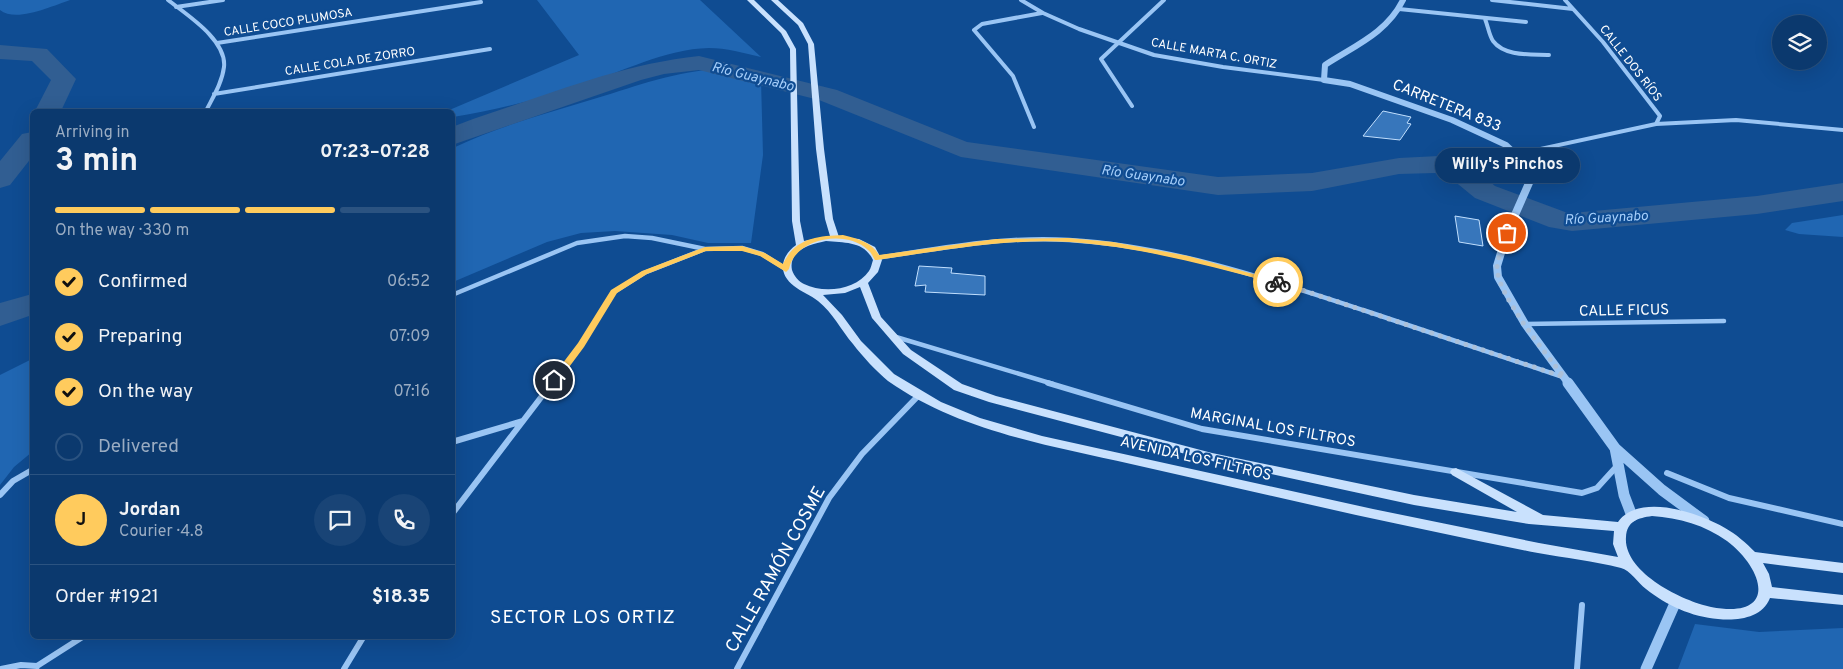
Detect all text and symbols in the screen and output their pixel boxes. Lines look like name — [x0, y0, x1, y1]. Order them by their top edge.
street label: CALLE COCO PLUMOSA — [223, 5, 354, 41]
map controls — [1772, 15, 1827, 70]
button: layers — [1772, 15, 1827, 70]
street label: CALLE DOS RÍOS — [1595, 22, 1665, 105]
street label: CALLE MARTA C. ORTIZ — [1150, 35, 1278, 73]
street label: CALLE COLA DE ZORRO — [284, 44, 417, 80]
water label: Río Guaynabo — [710, 59, 796, 96]
street label: CARRETERA 833 — [1389, 76, 1504, 137]
text: Arriving in — [55, 123, 130, 143]
text: 07:23–07:28 — [320, 140, 430, 164]
text: 3 min — [55, 142, 138, 182]
callout: Willy's Pinchos — [1434, 148, 1580, 183]
text: Willy's Pinchos — [1452, 155, 1563, 175]
water label: Río Guaynabo — [1100, 162, 1186, 191]
water label: Río Guaynabo — [1564, 208, 1649, 229]
pin — [1486, 212, 1528, 254]
icon: bag — [1493, 219, 1521, 247]
text: On the way · 330 m — [55, 221, 189, 241]
courier — [1253, 257, 1303, 307]
icon: check — [55, 268, 83, 296]
icon: bike — [1264, 268, 1292, 296]
text: Confirmed — [98, 270, 188, 294]
text: 06:52 — [387, 272, 430, 292]
street label: CALLE FICUS — [1579, 301, 1669, 322]
icon: check — [55, 323, 83, 351]
text: Preparing — [98, 325, 182, 349]
text: 07:09 — [389, 327, 430, 347]
pin — [533, 359, 575, 401]
icon: home — [540, 366, 568, 394]
icon: check — [55, 378, 83, 406]
text: On the way — [98, 380, 193, 404]
text: 07:16 — [393, 382, 430, 402]
street label: MARGINAL LOS FILTROS — [1188, 405, 1357, 452]
street label: AVENIDA LOS FILTROS — [1118, 433, 1273, 486]
text: Delivered — [98, 435, 179, 459]
street label: CALLE RAMÓN COSME — [719, 482, 832, 657]
button: chat — [314, 494, 366, 546]
button: phone — [378, 494, 430, 546]
text: Jordan — [119, 498, 181, 522]
text: J — [76, 508, 86, 532]
text: Courier · 4.8 — [119, 522, 203, 542]
text: Order #1921 — [55, 585, 159, 609]
text: $18.35 — [372, 585, 430, 609]
district label: SECTOR LOS ORTIZ — [490, 606, 676, 630]

